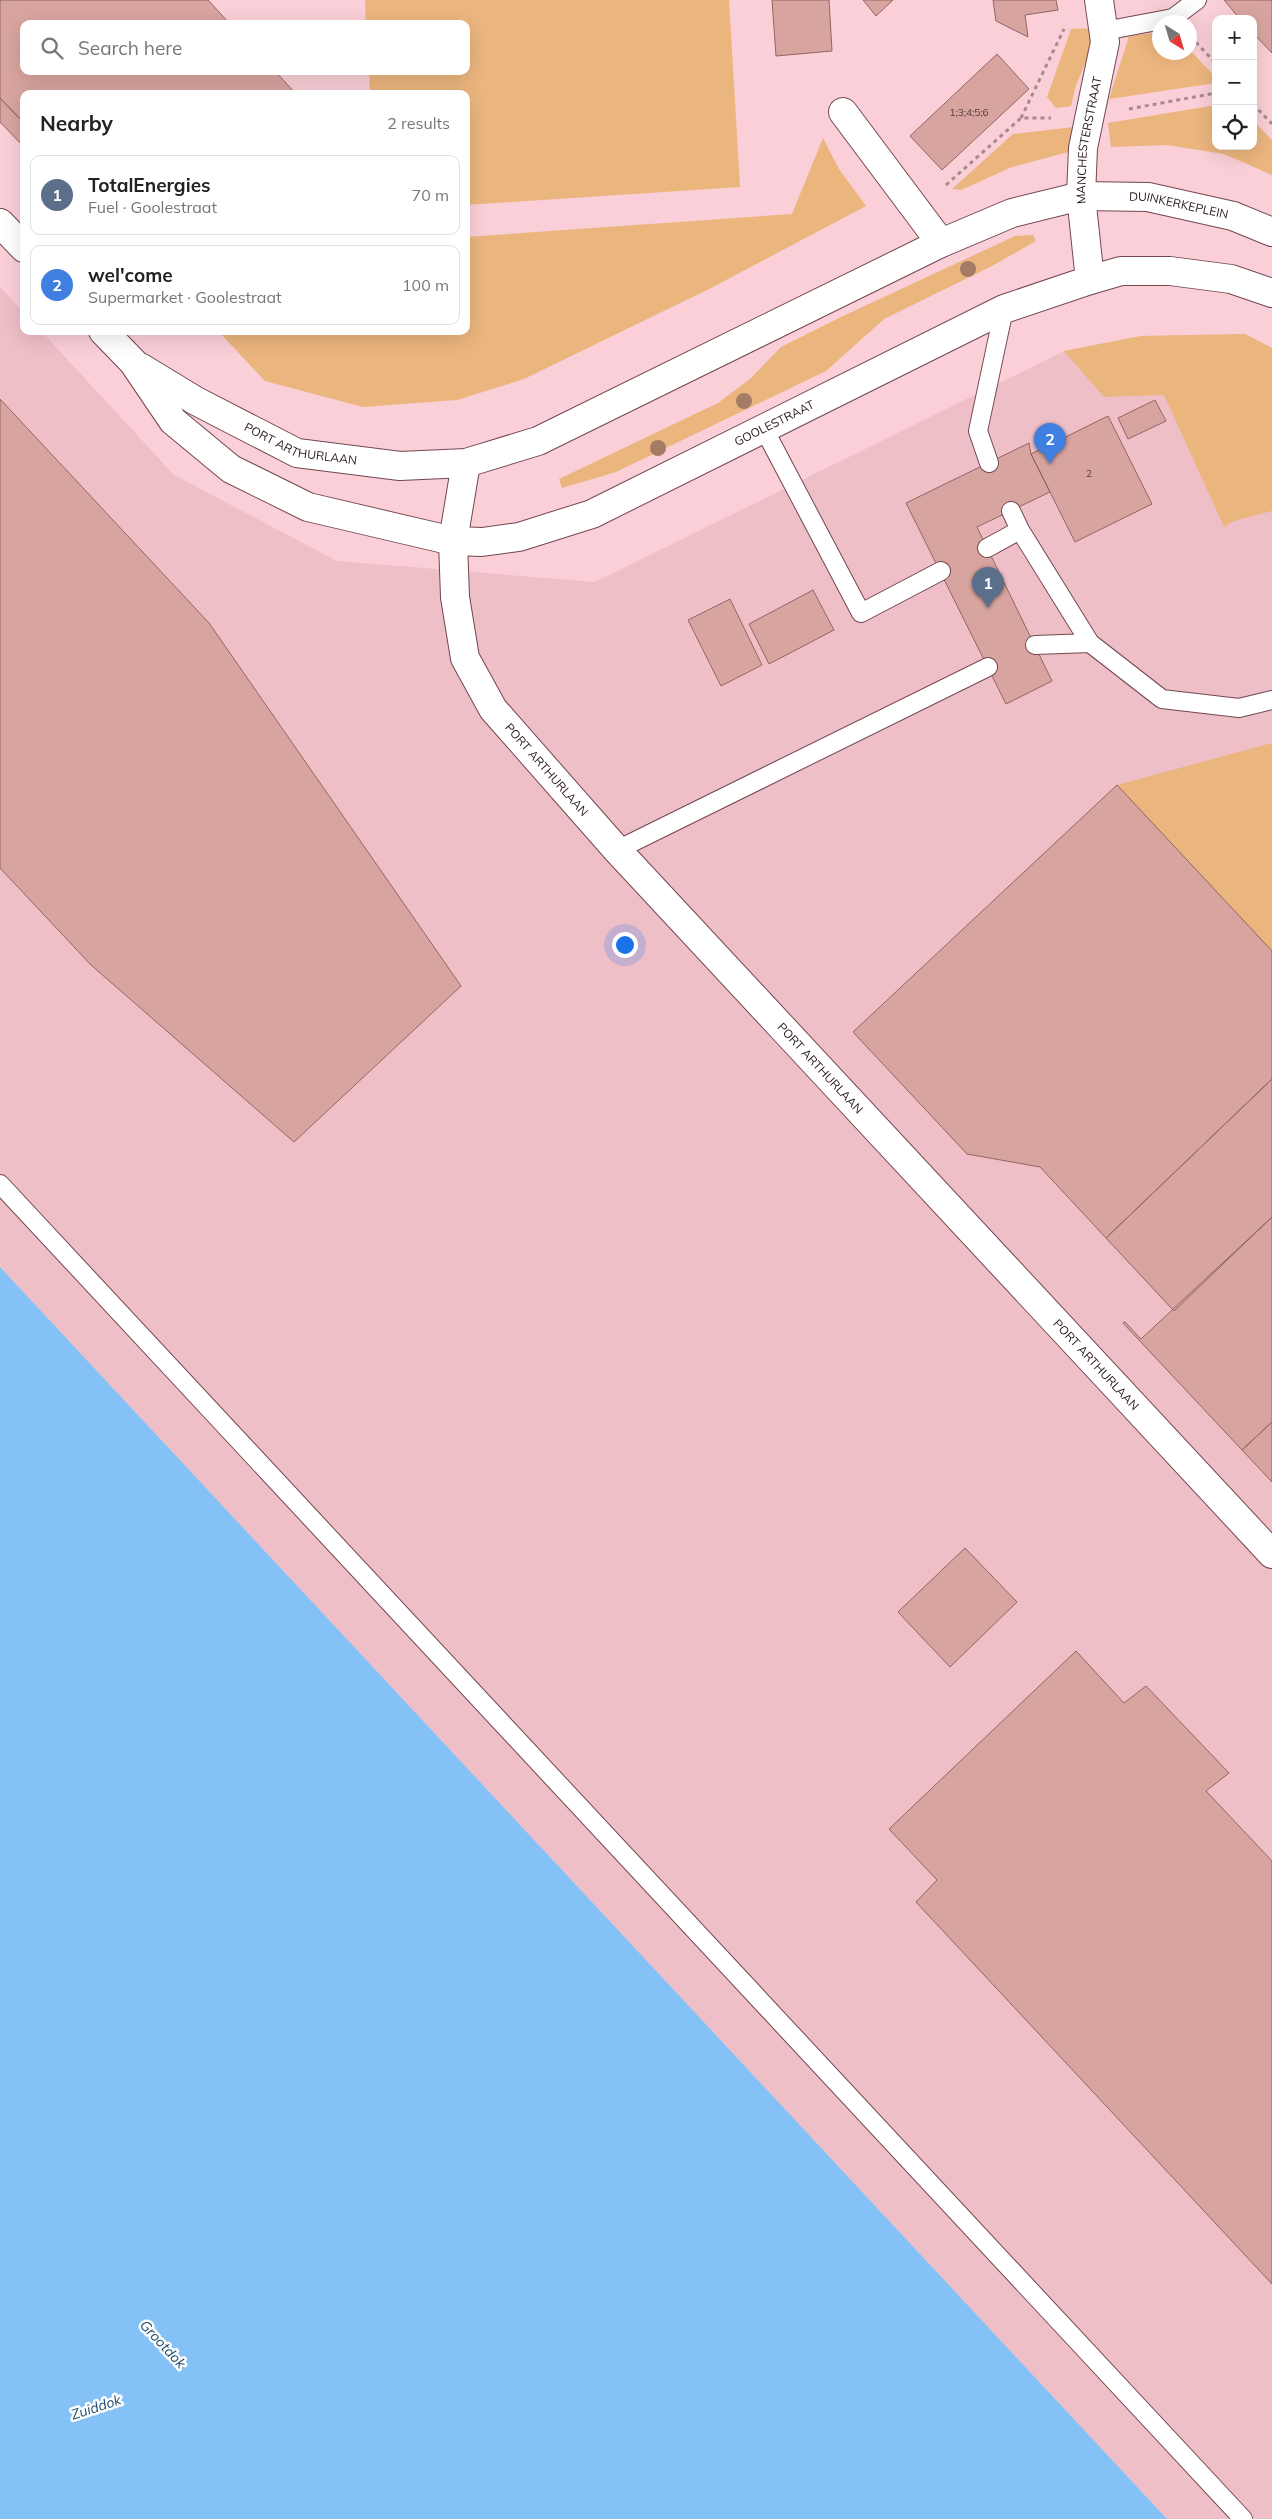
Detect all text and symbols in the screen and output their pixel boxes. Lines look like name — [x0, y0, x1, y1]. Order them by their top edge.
north arrow — [1152, 15, 1197, 60]
map controls — [1212, 15, 1257, 150]
button: + — [1212, 15, 1257, 60]
search box — [20, 20, 470, 75]
icon: search — [38, 34, 66, 62]
text: Search here — [78, 36, 182, 60]
button: − — [1212, 60, 1257, 105]
street label: MANCHESTERSTRAAT — [1073, 74, 1105, 205]
button: locate — [1212, 105, 1257, 150]
house number: 1;3;4;5;6 — [949, 106, 989, 119]
text: Nearby — [40, 110, 113, 136]
text: 2 results — [387, 113, 450, 133]
text: TotalEnergies — [88, 173, 211, 197]
text: 1 — [52, 185, 62, 205]
text: 70 m — [412, 185, 449, 205]
street label: DUINKERKEPLEIN — [1129, 189, 1230, 222]
text: Fuel · Goolestraat — [88, 197, 217, 217]
text: wel'come — [88, 263, 173, 287]
text: 2 — [52, 275, 62, 295]
text: 100 m — [402, 275, 449, 295]
text: Supermarket · Goolestraat — [88, 287, 282, 307]
street label: GOOLESTRAAT — [732, 396, 817, 449]
street label: PORT ARTHURLAAN — [242, 419, 358, 467]
pin: 2 — [1034, 423, 1066, 464]
house number: 2 — [1086, 467, 1092, 480]
pin: 1 — [972, 567, 1004, 608]
street label: PORT ARTHURLAAN — [502, 720, 592, 819]
your location — [612, 932, 638, 958]
street label: PORT ARTHURLAAN — [774, 1019, 866, 1117]
street label: PORT ARTHURLAAN — [1050, 1316, 1142, 1413]
water label: Grootdok — [136, 2316, 190, 2373]
water label: Zuiddok — [69, 2390, 124, 2424]

